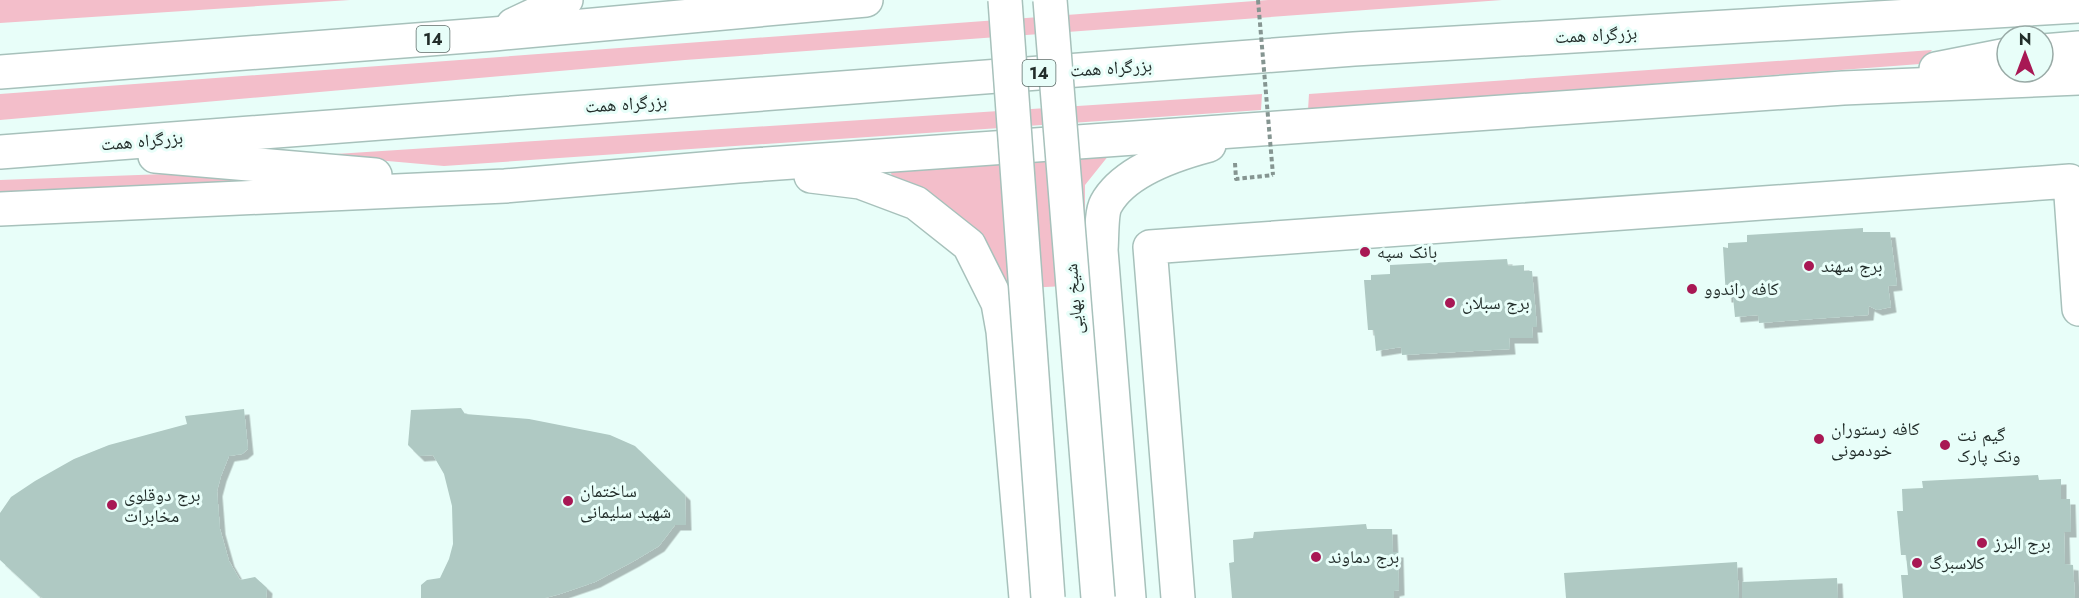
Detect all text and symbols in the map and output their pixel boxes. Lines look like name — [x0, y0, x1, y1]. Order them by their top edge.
street label: بزرگراه همت — [1554, 20, 1638, 50]
north arrow — [1995, 24, 2055, 84]
road number: 14 — [416, 26, 450, 52]
text: N — [2019, 28, 2031, 51]
street label: بزرگراه همت — [1069, 52, 1153, 84]
road number: 14 — [1022, 60, 1056, 86]
street label: بزرگراه همت — [584, 88, 668, 120]
street label: بزرگراه همت — [100, 124, 184, 158]
place label: بانک سپه — [1377, 239, 1437, 265]
marker: بانک سپه — [1358, 245, 1372, 259]
place label: برج سهند — [1821, 253, 1883, 279]
marker: برج سهند — [1802, 259, 1816, 273]
street label: شیخ بهایی — [1058, 263, 1090, 335]
place label: کافه راندوو — [1704, 276, 1779, 302]
marker: کافه راندوو — [1685, 282, 1699, 296]
place label: برج سبلان — [1462, 290, 1530, 316]
marker: برج سبلان — [1443, 296, 1457, 310]
place label: کافه رستوران خودمونی — [1831, 416, 1920, 463]
place label: گیم نت ونک پارک — [1957, 422, 2020, 469]
marker: کافه رستوران خودمونی — [1812, 432, 1826, 446]
marker: گیم نت ونک پارک — [1938, 438, 1952, 452]
place label: ساختمان شهید سلیمانی — [580, 478, 671, 525]
place label: برج دوقلوی مخابرات — [124, 482, 201, 529]
marker: ساختمان شهید سلیمانی — [561, 494, 575, 508]
marker: برج دوقلوی مخابرات — [105, 498, 119, 512]
place label: برج البرز — [1993, 530, 2051, 556]
marker: برج البرز — [1975, 536, 1989, 550]
place label: برج دماوند — [1328, 544, 1399, 570]
marker: برج دماوند — [1309, 550, 1323, 564]
place label: کلاسبرگ — [1929, 550, 1985, 576]
marker: کلاسبرگ — [1910, 556, 1924, 570]

